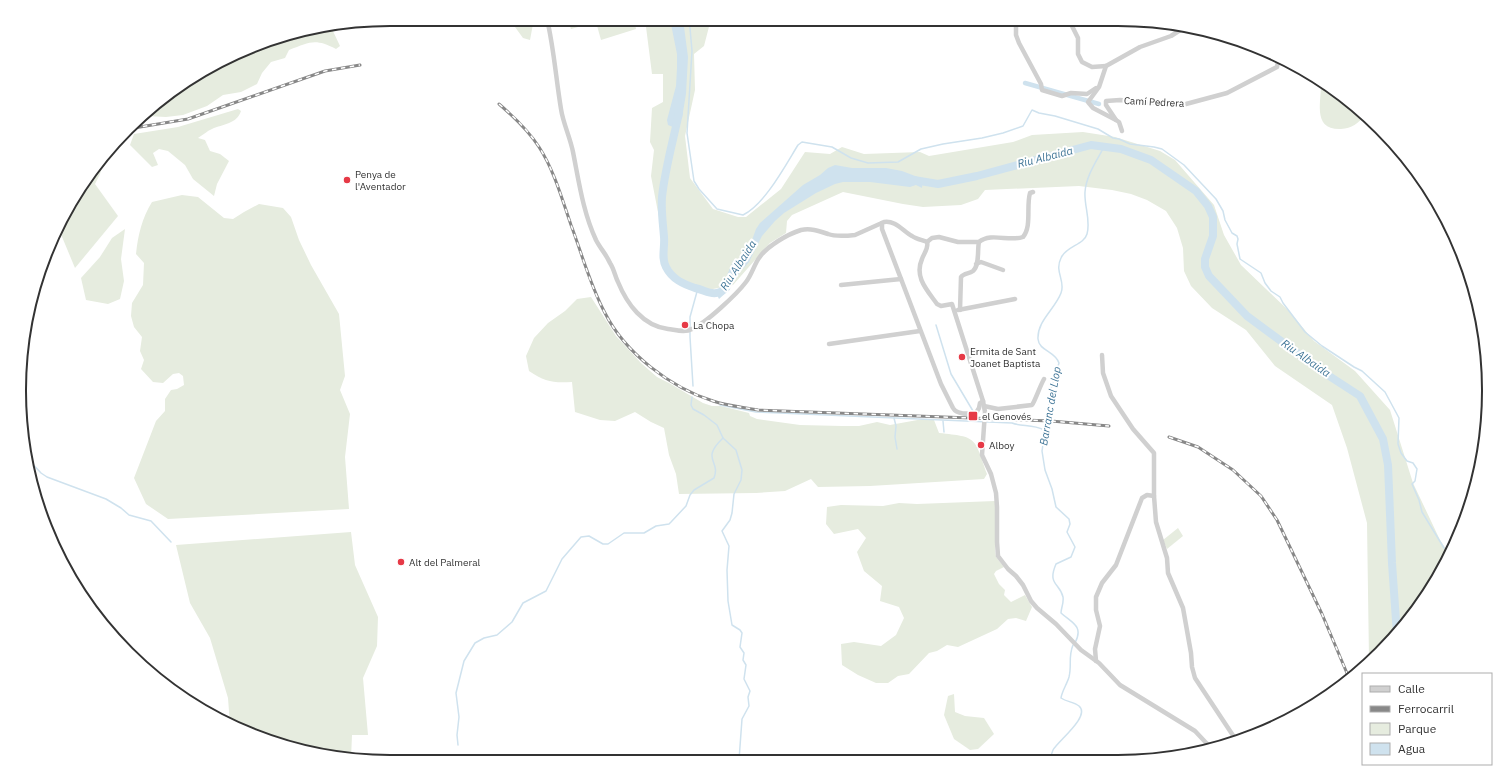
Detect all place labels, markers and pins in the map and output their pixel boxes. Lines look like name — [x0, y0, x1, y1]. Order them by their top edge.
place label: Penya de l'Aventador — [355, 168, 406, 193]
marker: Penya de l'Aventador — [342, 175, 352, 185]
place label: La Chopa — [693, 319, 735, 332]
marker: La Chopa — [680, 320, 690, 330]
place label: Ermita de Sant Joanet Baptista — [970, 345, 1041, 370]
marker: Ermita de Sant Joanet Baptista — [957, 352, 967, 362]
marker: el Genovés — [967, 410, 979, 422]
place label: el Genovés — [982, 410, 1032, 423]
place label: Alboy — [989, 439, 1014, 452]
marker: Alboy — [976, 440, 986, 450]
place label: Alt del Palmeral — [409, 556, 481, 569]
marker: Alt del Palmeral — [396, 557, 406, 567]

